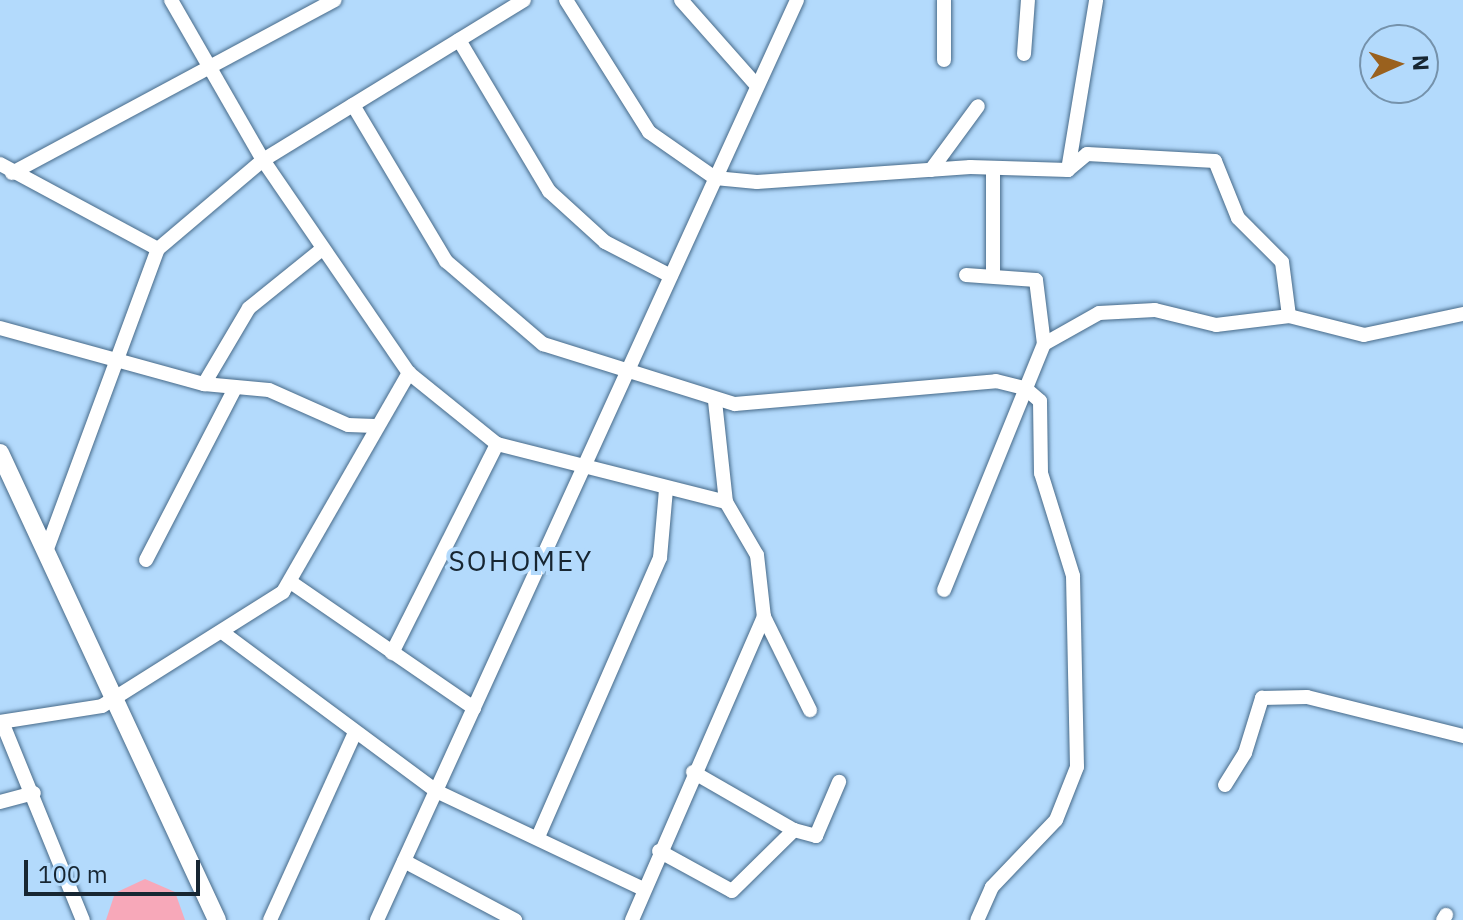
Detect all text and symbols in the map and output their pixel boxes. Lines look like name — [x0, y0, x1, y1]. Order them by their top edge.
north arrow — [1359, 24, 1439, 104]
text: N — [1407, 54, 1436, 72]
district label: SOHOMEY — [449, 544, 593, 578]
scale bar — [28, 844, 204, 894]
text: 100 m — [38, 858, 108, 890]

